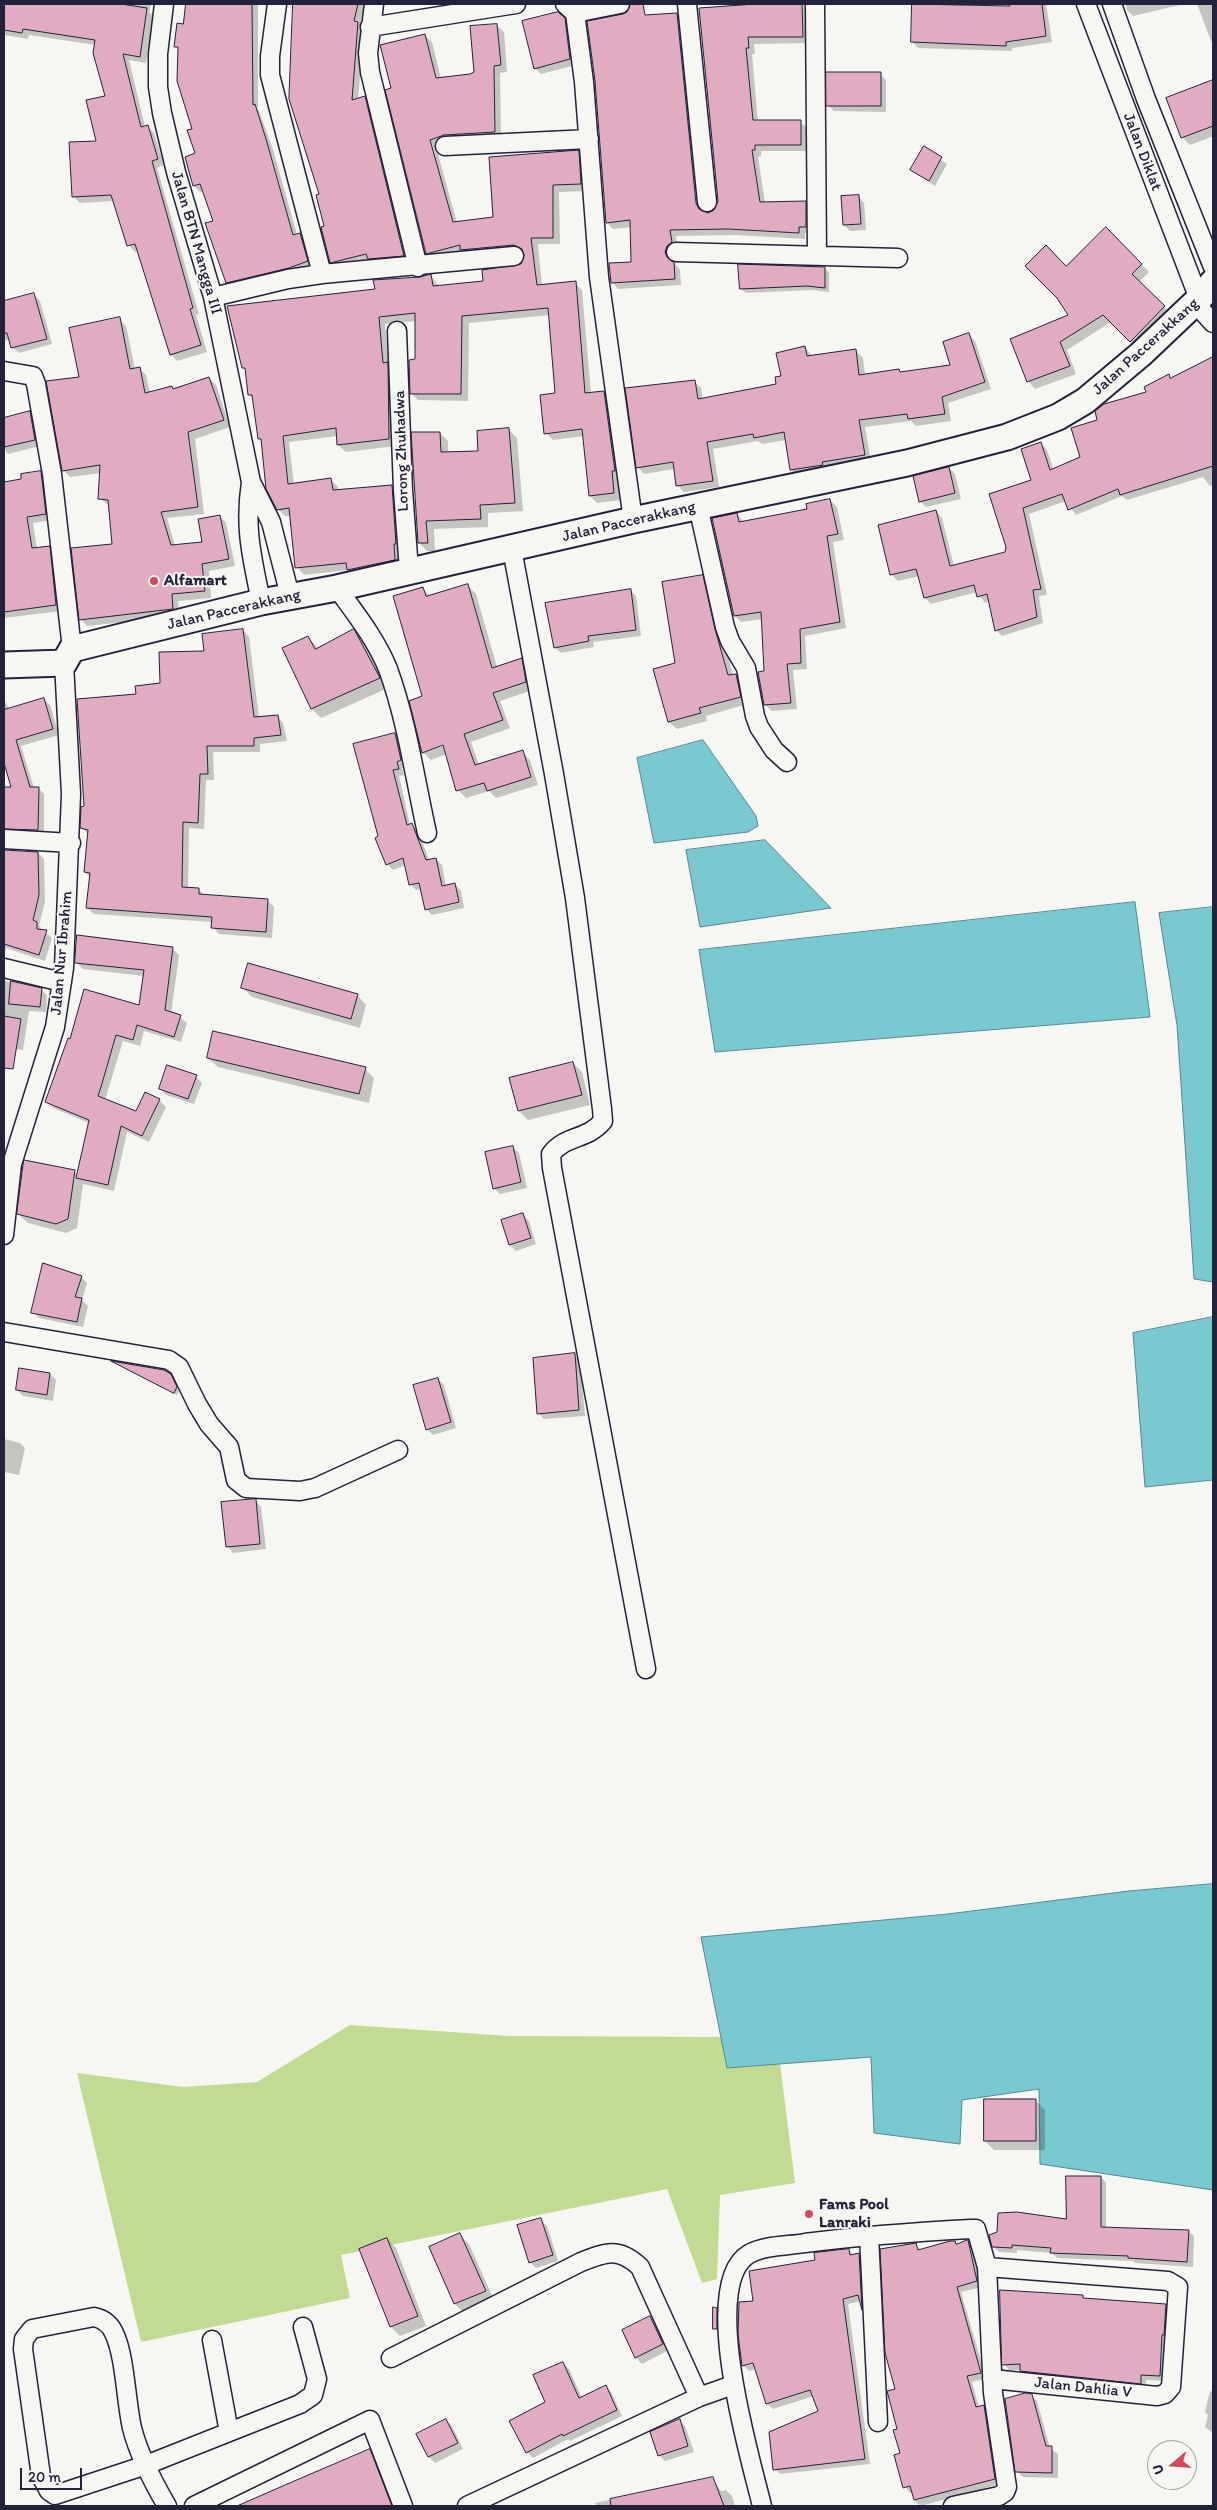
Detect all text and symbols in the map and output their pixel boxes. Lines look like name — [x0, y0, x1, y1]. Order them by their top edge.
street label: Jalan Diklat — [1118, 110, 1166, 194]
street label: Jalan BTN Mangga III — [166, 169, 226, 317]
street label: Jalan Paccerakkang — [1089, 294, 1203, 400]
street label: Lorong Zhuhadwa — [390, 390, 414, 512]
street label: Jalan Paccerakkang — [560, 497, 698, 547]
place label: Alfamart — [164, 571, 227, 591]
marker: Alfamart — [148, 575, 160, 587]
street label: Jalan Paccerakkang — [165, 585, 303, 635]
street label: Jalan Nur Ibrahim — [47, 890, 77, 1016]
place label: Fams Pool Lanraki — [819, 2195, 889, 2233]
marker: Fams Pool Lanraki — [803, 2208, 815, 2220]
street label: Jalan Dahlia V — [1033, 2373, 1133, 2403]
north arrow — [1147, 2440, 1197, 2490]
scale bar — [22, 2458, 85, 2490]
text: U — [1149, 2462, 1168, 2477]
text: 20 m — [28, 2468, 61, 2486]

